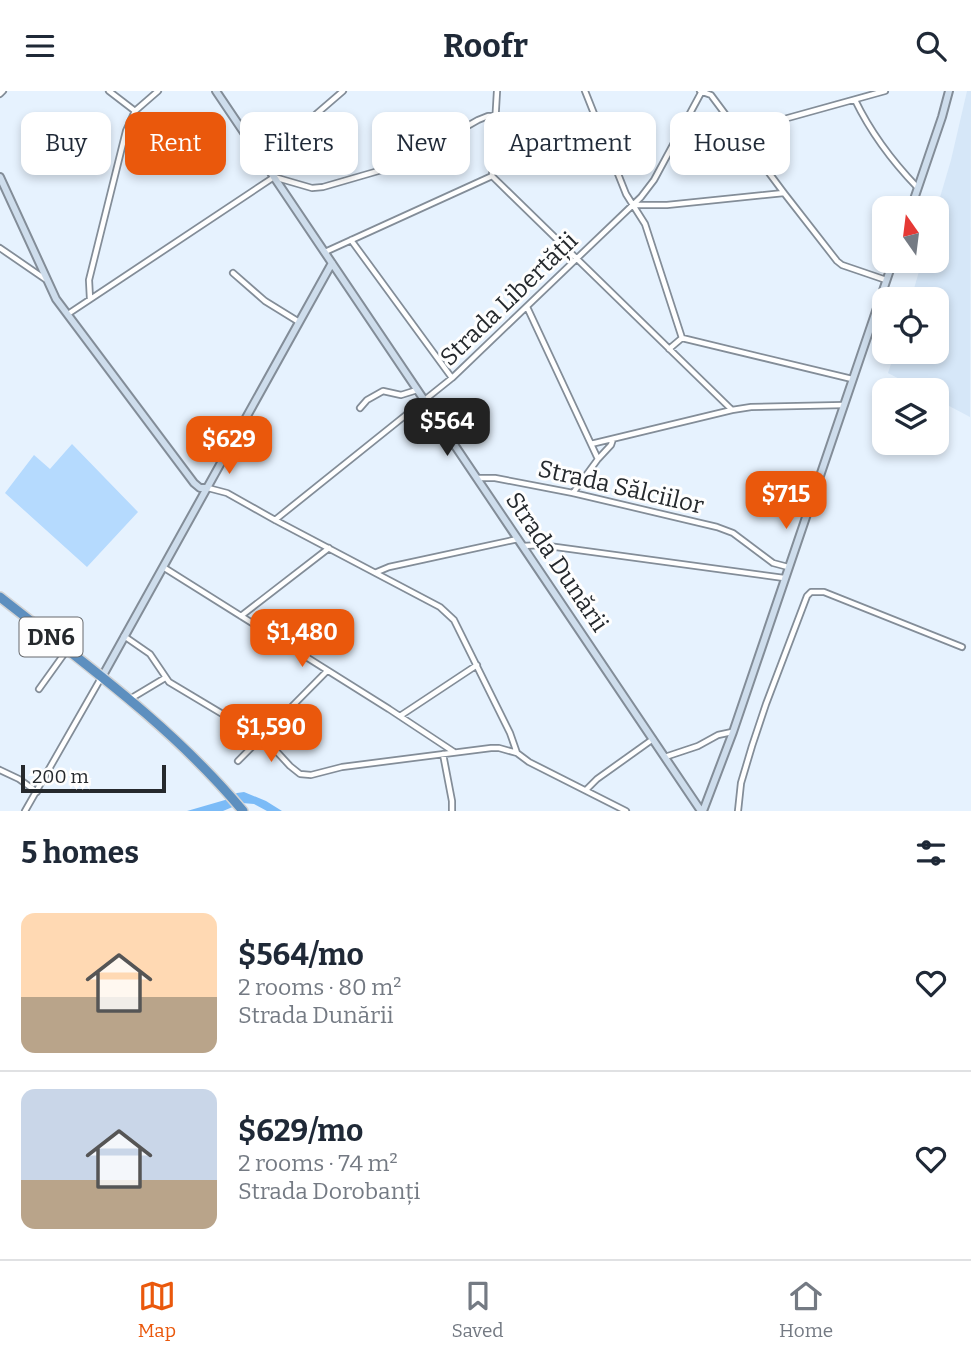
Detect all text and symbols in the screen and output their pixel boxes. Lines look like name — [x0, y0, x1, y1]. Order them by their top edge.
icon: menu — [21, 27, 59, 65]
text: Roofr — [443, 27, 528, 65]
icon: search — [912, 27, 950, 65]
chip: Buy — [21, 112, 111, 175]
chip: Rent — [125, 112, 226, 175]
chip: Filters — [240, 112, 358, 175]
chip: New — [372, 112, 470, 175]
chip: Apartment — [484, 112, 656, 175]
chip: House — [670, 112, 790, 175]
north arrow — [872, 196, 948, 273]
map controls — [872, 196, 949, 455]
street label: Strada Libertății — [435, 226, 584, 372]
button: locate — [872, 287, 949, 364]
button: layers — [872, 378, 949, 455]
pin: $564 — [406, 399, 488, 458]
text: $564 — [420, 407, 474, 435]
pin: $629 — [188, 417, 270, 476]
text: $629 — [202, 425, 256, 453]
street label: Strada Sălciilor — [535, 454, 707, 520]
pin: $715 — [745, 471, 827, 531]
text: $715 — [762, 480, 810, 508]
street label: Strada Dunării — [500, 487, 614, 637]
pin: $1,480 — [245, 609, 359, 669]
road number: DN6 — [20, 617, 82, 657]
text: $1,480 — [266, 618, 338, 646]
pin: $1,590 — [214, 705, 328, 764]
text: $1,590 — [236, 713, 306, 741]
scale bar — [21, 762, 166, 794]
text: 200 m — [32, 765, 89, 788]
icon: filters — [912, 834, 950, 872]
text: 5 homes — [21, 835, 139, 871]
text: $564/mo — [238, 937, 364, 973]
icon: home — [77, 941, 161, 1025]
icon: heart — [912, 964, 950, 1002]
text: 2 rooms · 80 m² — [238, 973, 401, 1001]
text: Strada Dunării — [238, 1001, 394, 1029]
text: $629/mo — [238, 1113, 363, 1149]
icon: home — [77, 1117, 161, 1201]
icon: heart — [912, 1140, 950, 1178]
text: 2 rooms · 74 m² — [238, 1149, 398, 1177]
text: Strada Dorobanți — [238, 1177, 420, 1205]
tab: Map — [138, 1277, 176, 1342]
tab: Saved — [451, 1277, 504, 1342]
tab: Home — [779, 1277, 833, 1342]

